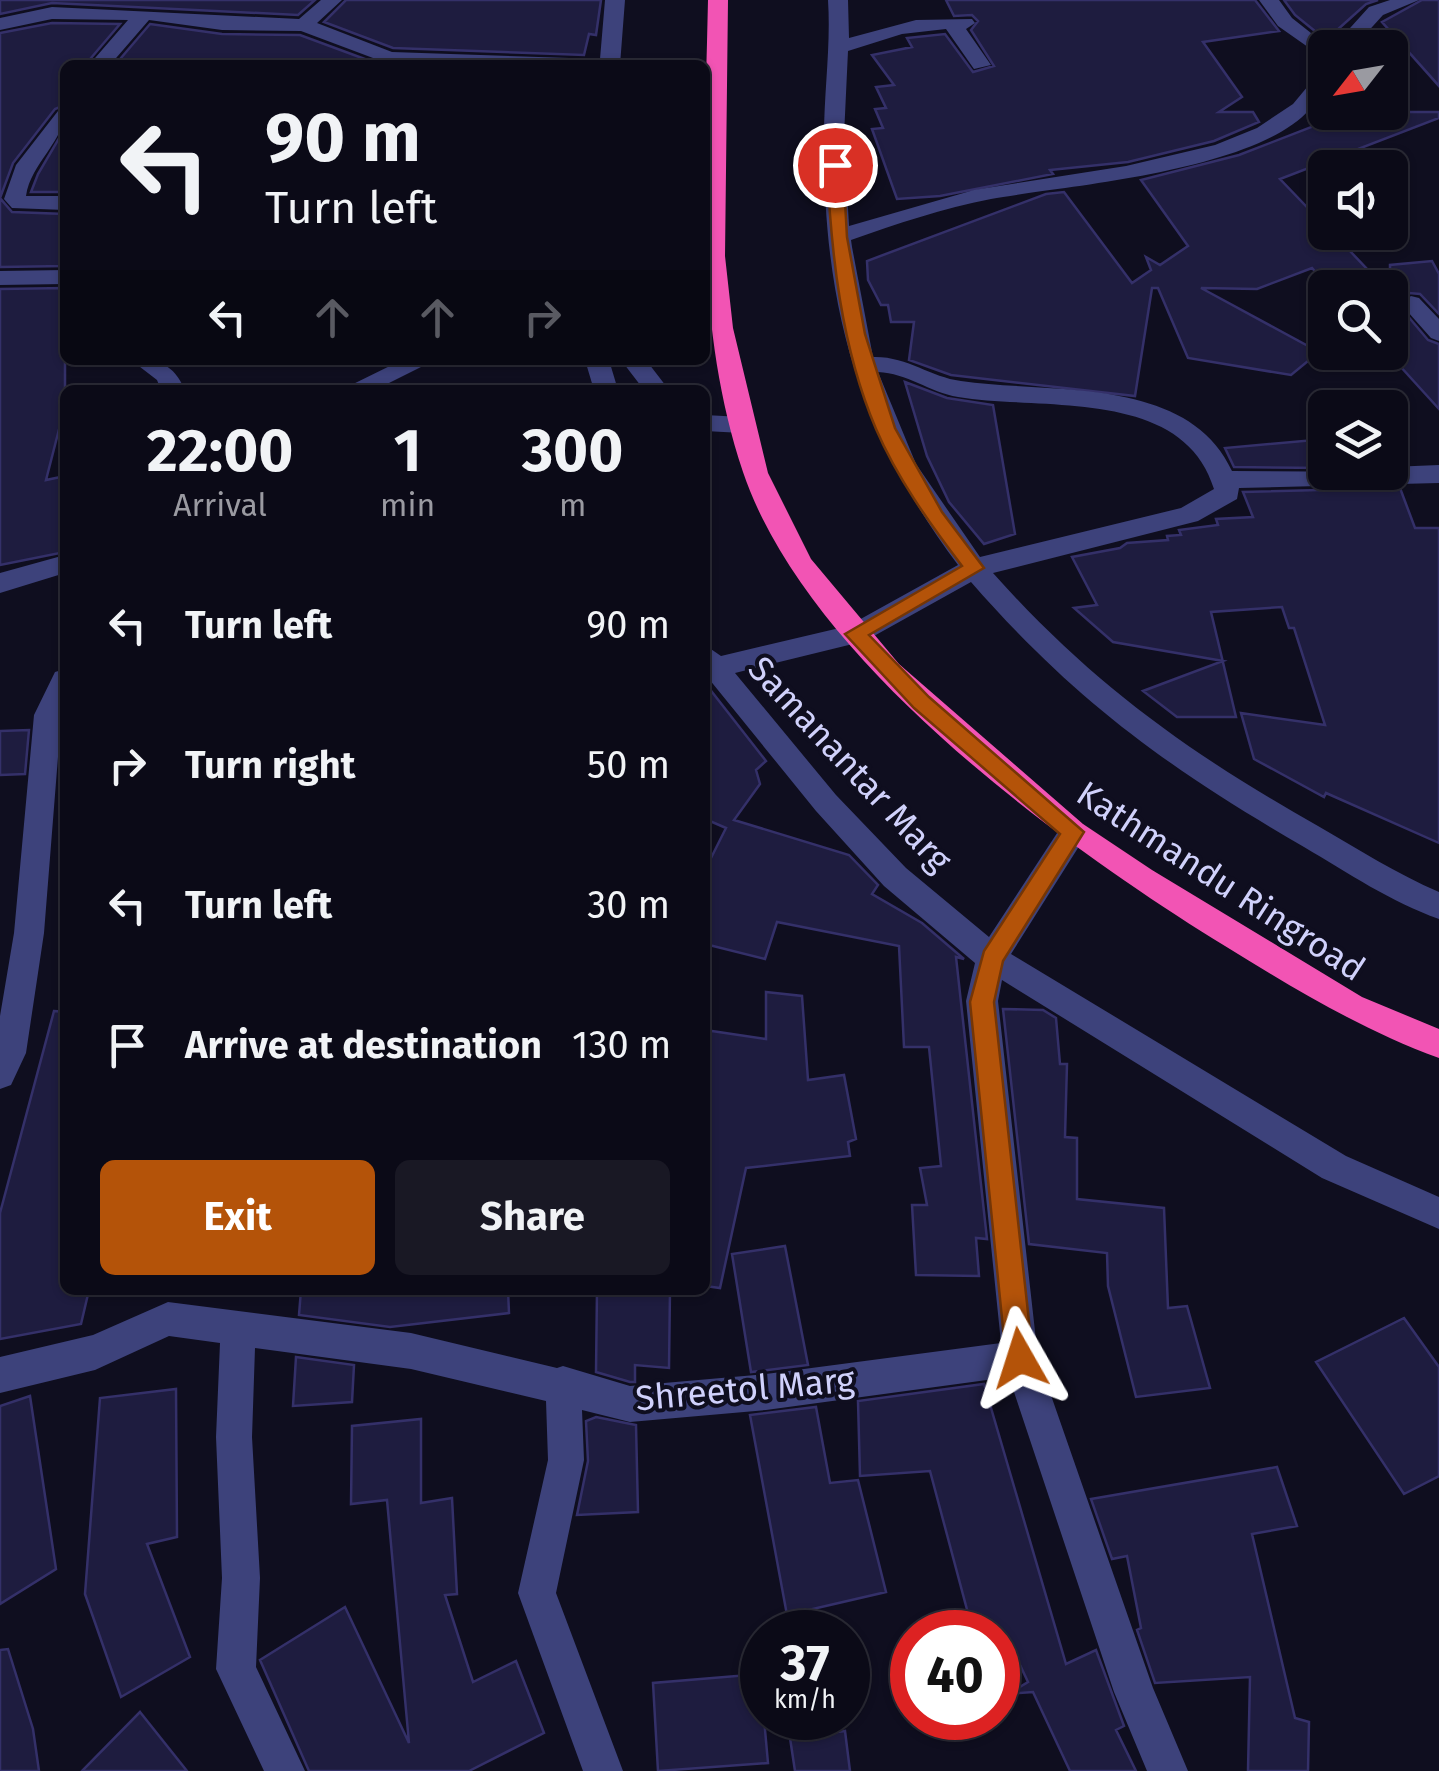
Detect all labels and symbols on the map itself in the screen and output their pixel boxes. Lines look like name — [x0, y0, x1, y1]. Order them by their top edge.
north arrow — [1308, 30, 1408, 130]
pin — [793, 123, 878, 208]
street label: Samanantar Marg — [740, 648, 961, 881]
street label: Kathmandu Ringroad — [1069, 772, 1373, 990]
position arrow — [968, 1306, 1072, 1410]
street label: Shreetol Marg — [634, 1358, 857, 1419]
speed limit sign: 40 — [890, 1610, 1020, 1740]

